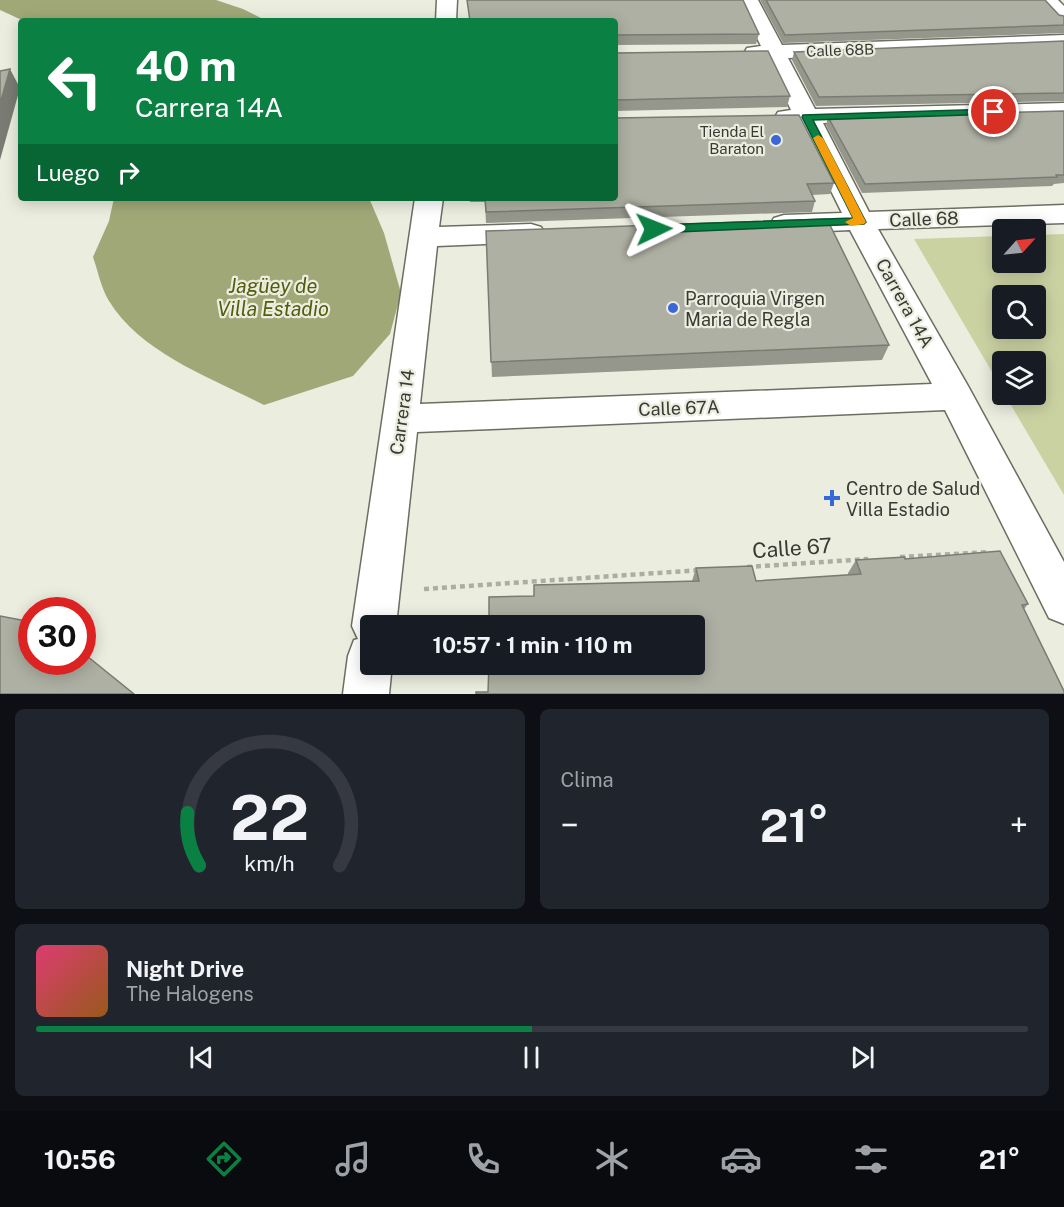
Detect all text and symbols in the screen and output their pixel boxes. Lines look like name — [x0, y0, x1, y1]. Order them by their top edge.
street label: Calle 68B — [806, 40, 874, 60]
text: 40 m — [135, 41, 237, 90]
icon: left — [36, 42, 114, 120]
pin — [968, 86, 1019, 137]
text: Carrera 14A — [135, 91, 283, 123]
icon: arrive — [977, 95, 1010, 128]
place label: Tienda El Baraton — [700, 123, 764, 157]
marker: Tienda El Baraton — [769, 133, 783, 147]
icon: right — [112, 156, 145, 189]
text: Luego — [36, 160, 100, 186]
position arrow — [622, 197, 686, 261]
street label: Calle 68 — [889, 207, 959, 231]
north arrow — [992, 219, 1046, 273]
map controls — [992, 219, 1046, 405]
street label: Carrera 14A — [872, 255, 938, 351]
water label: Jagüey de Villa Estadio — [217, 274, 329, 321]
button: search — [992, 285, 1046, 339]
place label: Parroquia Virgen Maria de Regla — [685, 288, 825, 330]
marker: Parroquia Virgen Maria de Regla — [666, 301, 680, 315]
button: layers — [992, 351, 1046, 405]
street label: Carrera 14 — [386, 368, 418, 456]
street label: Calle 67A — [638, 396, 720, 420]
place label: Centro de Salud Villa Estadio — [846, 478, 980, 520]
marker: Centro de Salud Villa Estadio — [823, 489, 841, 507]
street label: Calle 67 — [751, 533, 833, 563]
speed limit sign: 30 — [18, 597, 96, 675]
text: 10:57 · 1 min · 110 m — [433, 632, 633, 658]
text: Clima — [561, 768, 614, 792]
text: 22 — [230, 781, 309, 854]
text: 21° — [760, 799, 829, 852]
text: − — [561, 806, 579, 844]
text: + — [1010, 806, 1028, 844]
text: km/h — [245, 851, 295, 876]
text: Night Drive — [126, 956, 244, 982]
text: The Halogens — [126, 982, 254, 1006]
icon: previous — [185, 1041, 218, 1074]
icon: pause — [515, 1041, 548, 1074]
icon: next — [846, 1041, 879, 1074]
icon: directions — [203, 1138, 245, 1180]
icon: music — [332, 1138, 374, 1180]
icon: phone — [462, 1138, 504, 1180]
icon: climate — [591, 1138, 633, 1180]
icon: car — [720, 1138, 762, 1180]
icon: filters — [850, 1138, 892, 1180]
text: 10:56 — [44, 1143, 116, 1175]
text: 21° — [979, 1143, 1020, 1175]

